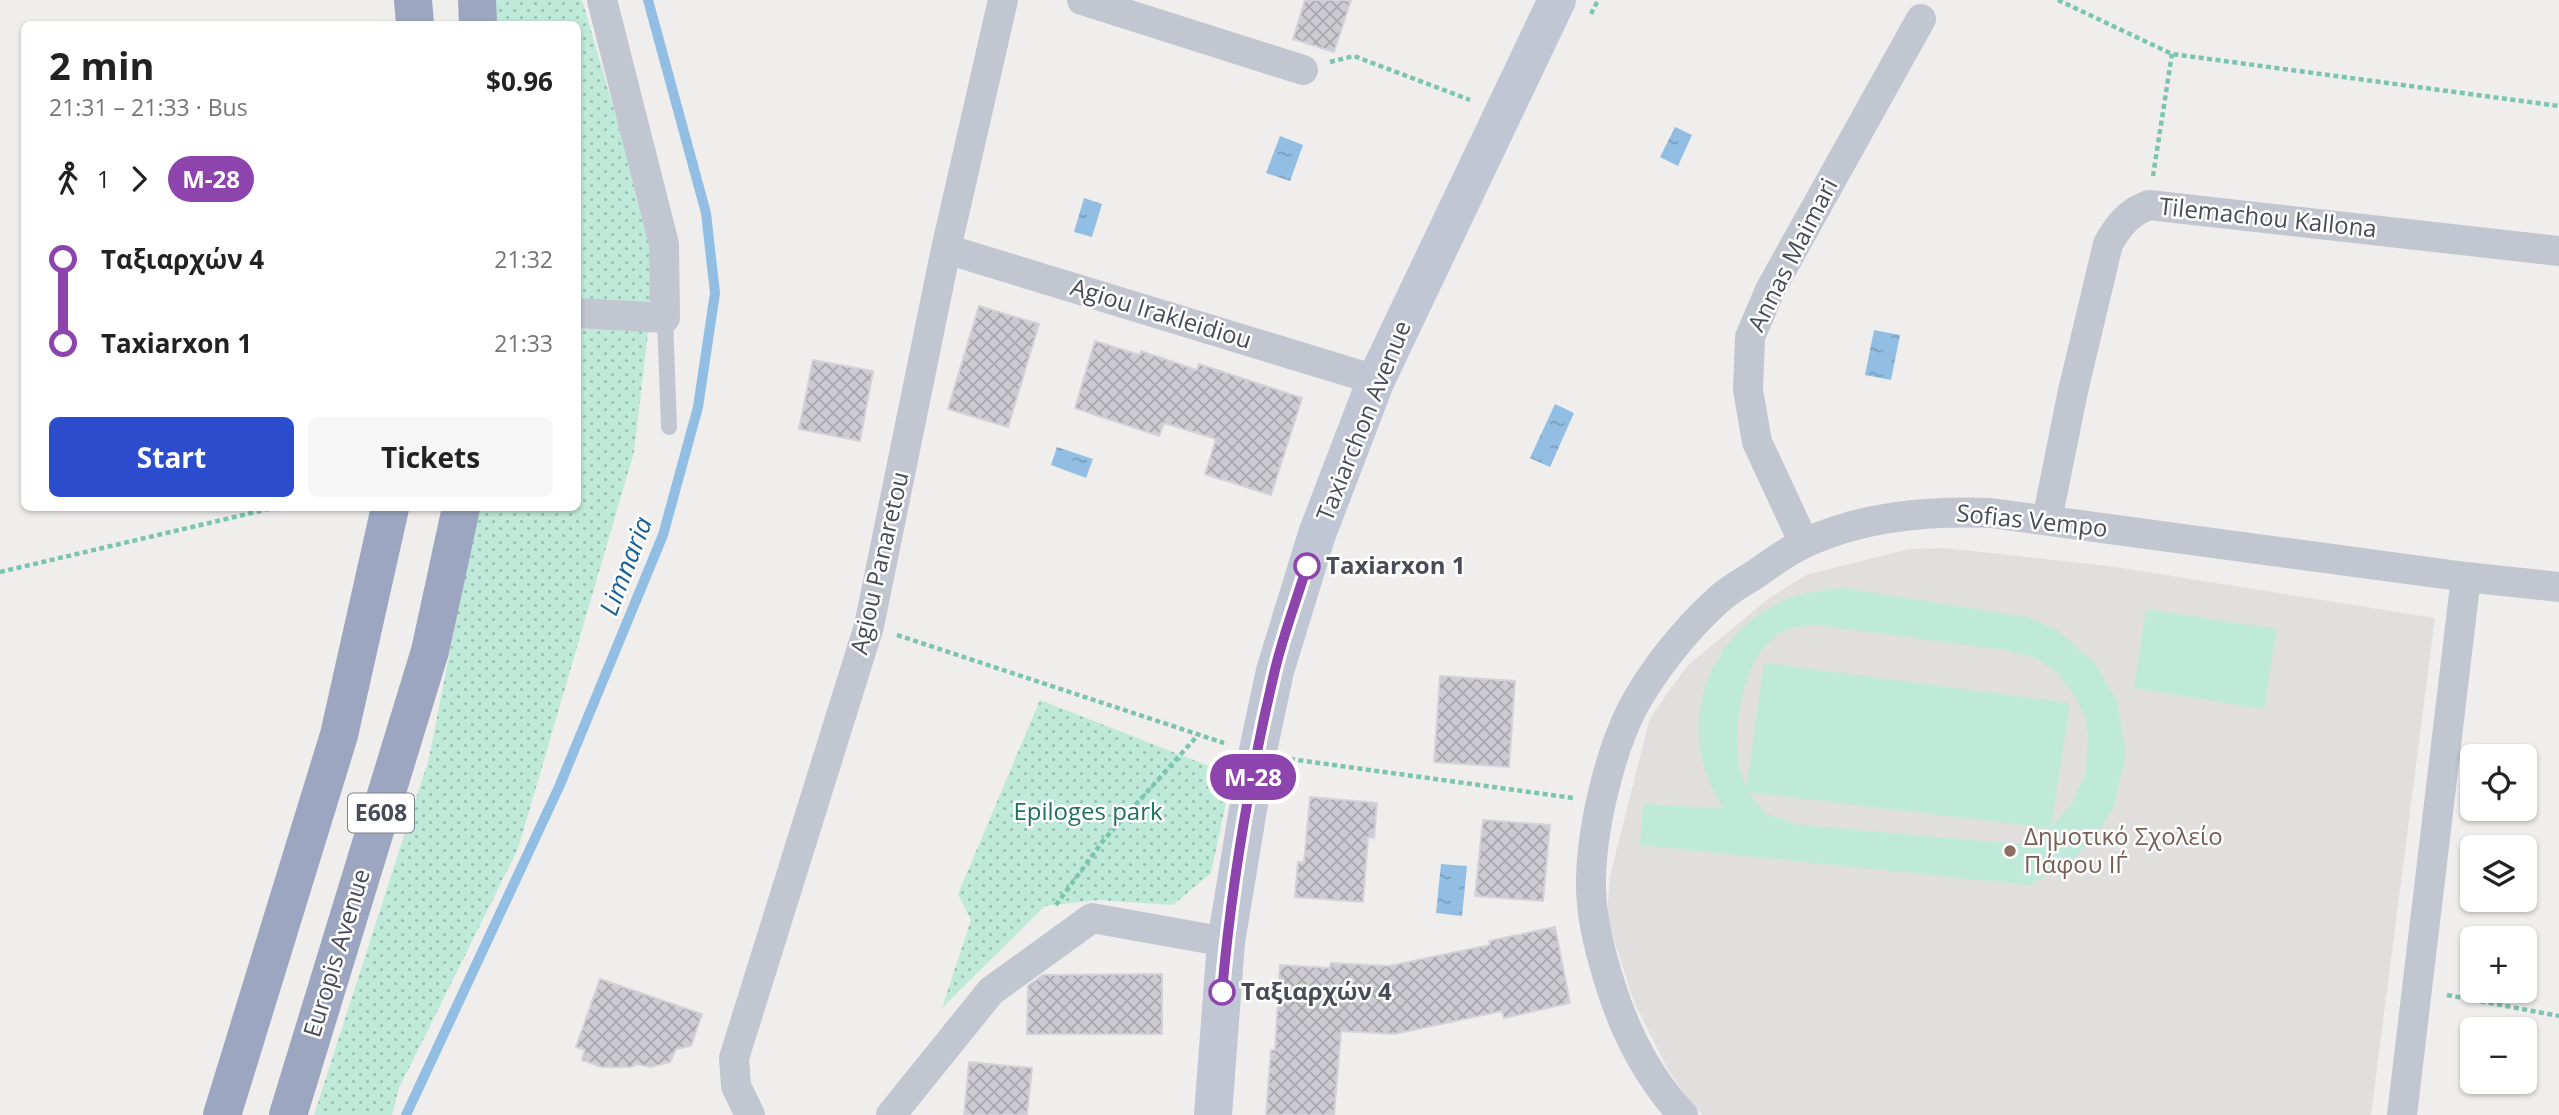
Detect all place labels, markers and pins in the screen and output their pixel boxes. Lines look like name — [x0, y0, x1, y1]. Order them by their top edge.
place label: Taxiarxon 1 — [1326, 548, 1465, 581]
marker: Taxiarxon 1 — [1294, 553, 1320, 579]
place label: Δημοτικό Σχολείο Πάφου ΙΓ΄ — [2024, 819, 2223, 880]
marker: Δημοτικό Σχολείο Πάφου ΙΓ΄ — [2002, 843, 2018, 859]
place label: Ταξιαρχών 4 — [1241, 974, 1392, 1007]
marker: Ταξιαρχών 4 — [1209, 979, 1235, 1005]

